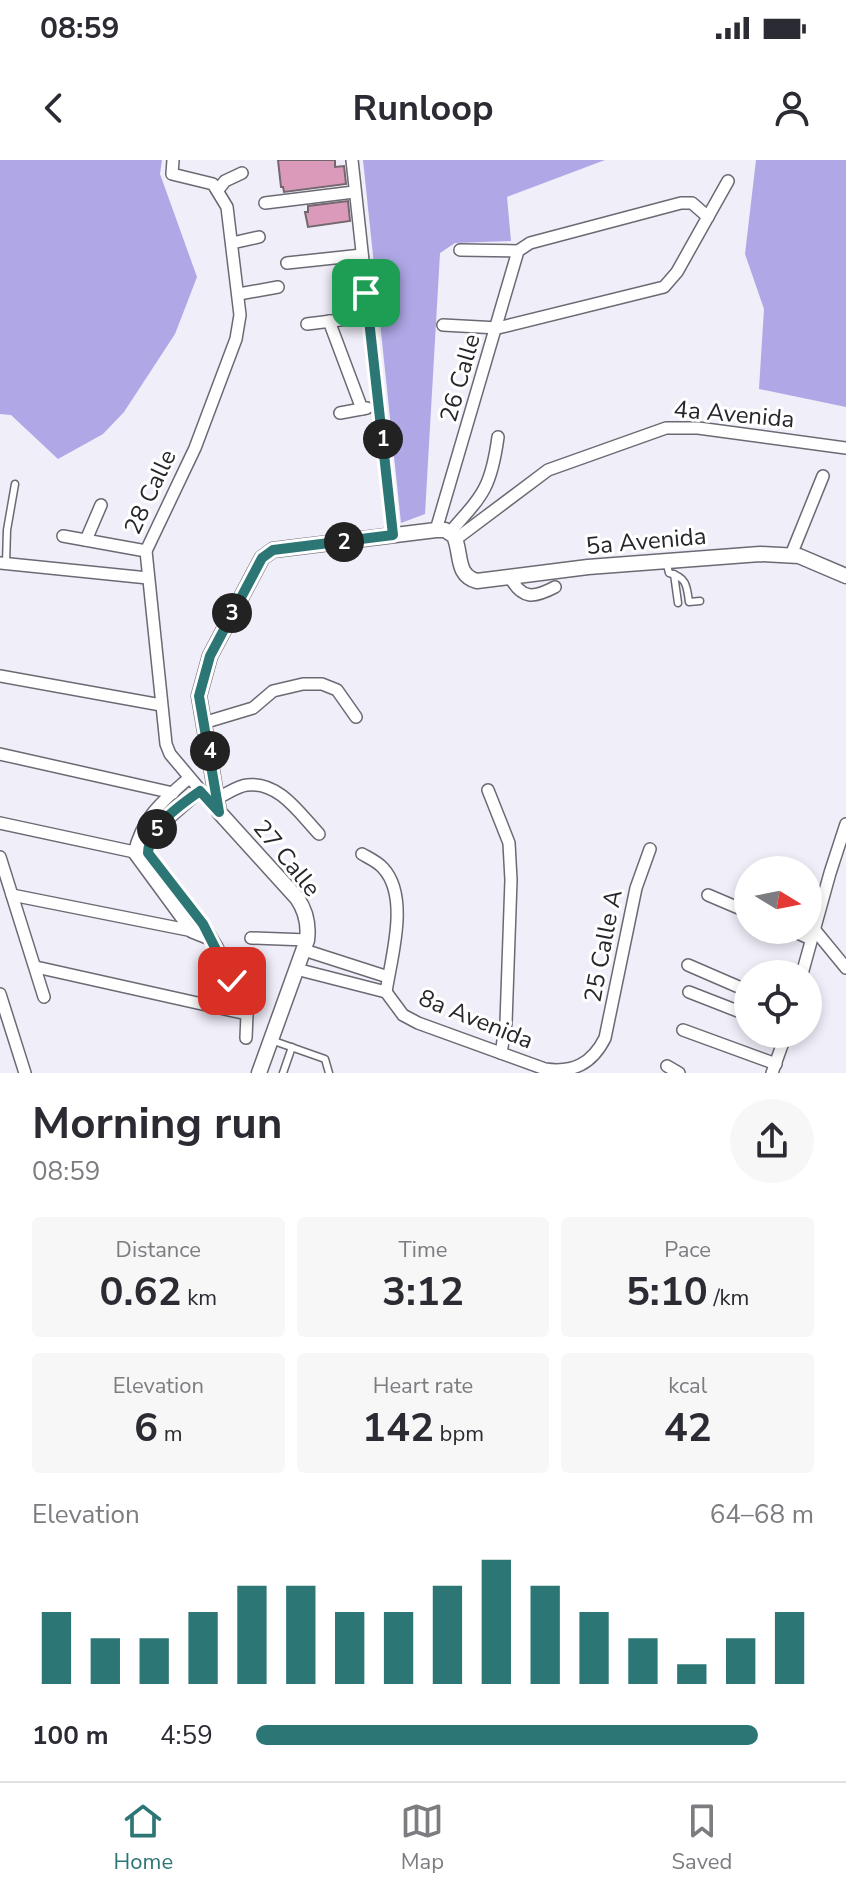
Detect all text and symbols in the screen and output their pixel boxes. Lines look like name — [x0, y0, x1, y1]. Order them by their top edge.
text: 08:59 — [40, 8, 119, 49]
text: Runloop — [353, 84, 493, 133]
icon: back — [32, 86, 76, 130]
icon: person — [770, 86, 814, 130]
pin — [332, 259, 400, 327]
icon: arrive — [344, 271, 388, 315]
street label: 26 Calle — [432, 330, 488, 426]
street label: 4a Avenida — [672, 393, 796, 435]
pin: 1 — [363, 419, 403, 459]
text: 1 — [376, 424, 390, 454]
street label: 28 Calle — [116, 444, 184, 540]
street label: 5a Avenida — [584, 520, 708, 562]
pin: 2 — [324, 522, 364, 562]
text: 2 — [337, 527, 351, 557]
pin: 3 — [212, 593, 252, 633]
text: 3 — [225, 598, 239, 628]
pin: 4 — [190, 731, 230, 771]
text: 4 — [203, 736, 217, 766]
pin: 5 — [137, 809, 177, 849]
street label: 27 Calle — [246, 813, 328, 903]
text: 5 — [150, 814, 164, 844]
north arrow — [734, 856, 822, 944]
map controls — [734, 856, 822, 1048]
street label: 25 Calle A — [576, 887, 630, 1005]
pin — [198, 947, 266, 1015]
icon: check — [210, 959, 254, 1003]
button: locate — [734, 960, 822, 1048]
street label: 8a Avenida — [414, 981, 538, 1057]
text: Morning run — [32, 1094, 282, 1154]
button: share — [730, 1099, 814, 1183]
text: 08:59 — [32, 1154, 100, 1189]
text: Distance — [116, 1235, 201, 1265]
text: Time — [399, 1235, 447, 1265]
text: Pace — [664, 1235, 711, 1265]
text: 0.62 — [100, 1265, 182, 1319]
text: 3:12 — [382, 1265, 464, 1319]
text: 5:10 — [626, 1265, 708, 1319]
text: km — [182, 1283, 217, 1313]
text: /km — [708, 1283, 749, 1313]
text: Elevation — [113, 1371, 204, 1401]
text: Heart rate — [373, 1371, 473, 1401]
text: kcal — [668, 1371, 707, 1401]
text: 6 — [134, 1401, 158, 1455]
text: 142 — [362, 1401, 434, 1455]
text: 42 — [664, 1401, 712, 1455]
text: m — [158, 1419, 183, 1449]
text: bpm — [434, 1419, 484, 1449]
text: Elevation — [32, 1497, 140, 1532]
text: 64–68 m — [710, 1497, 814, 1532]
text: 100 m — [32, 1718, 109, 1753]
text: 4:59 — [160, 1718, 213, 1753]
tab: Home — [114, 1799, 173, 1877]
tab: Map — [400, 1799, 444, 1877]
tab: Saved — [672, 1799, 732, 1877]

